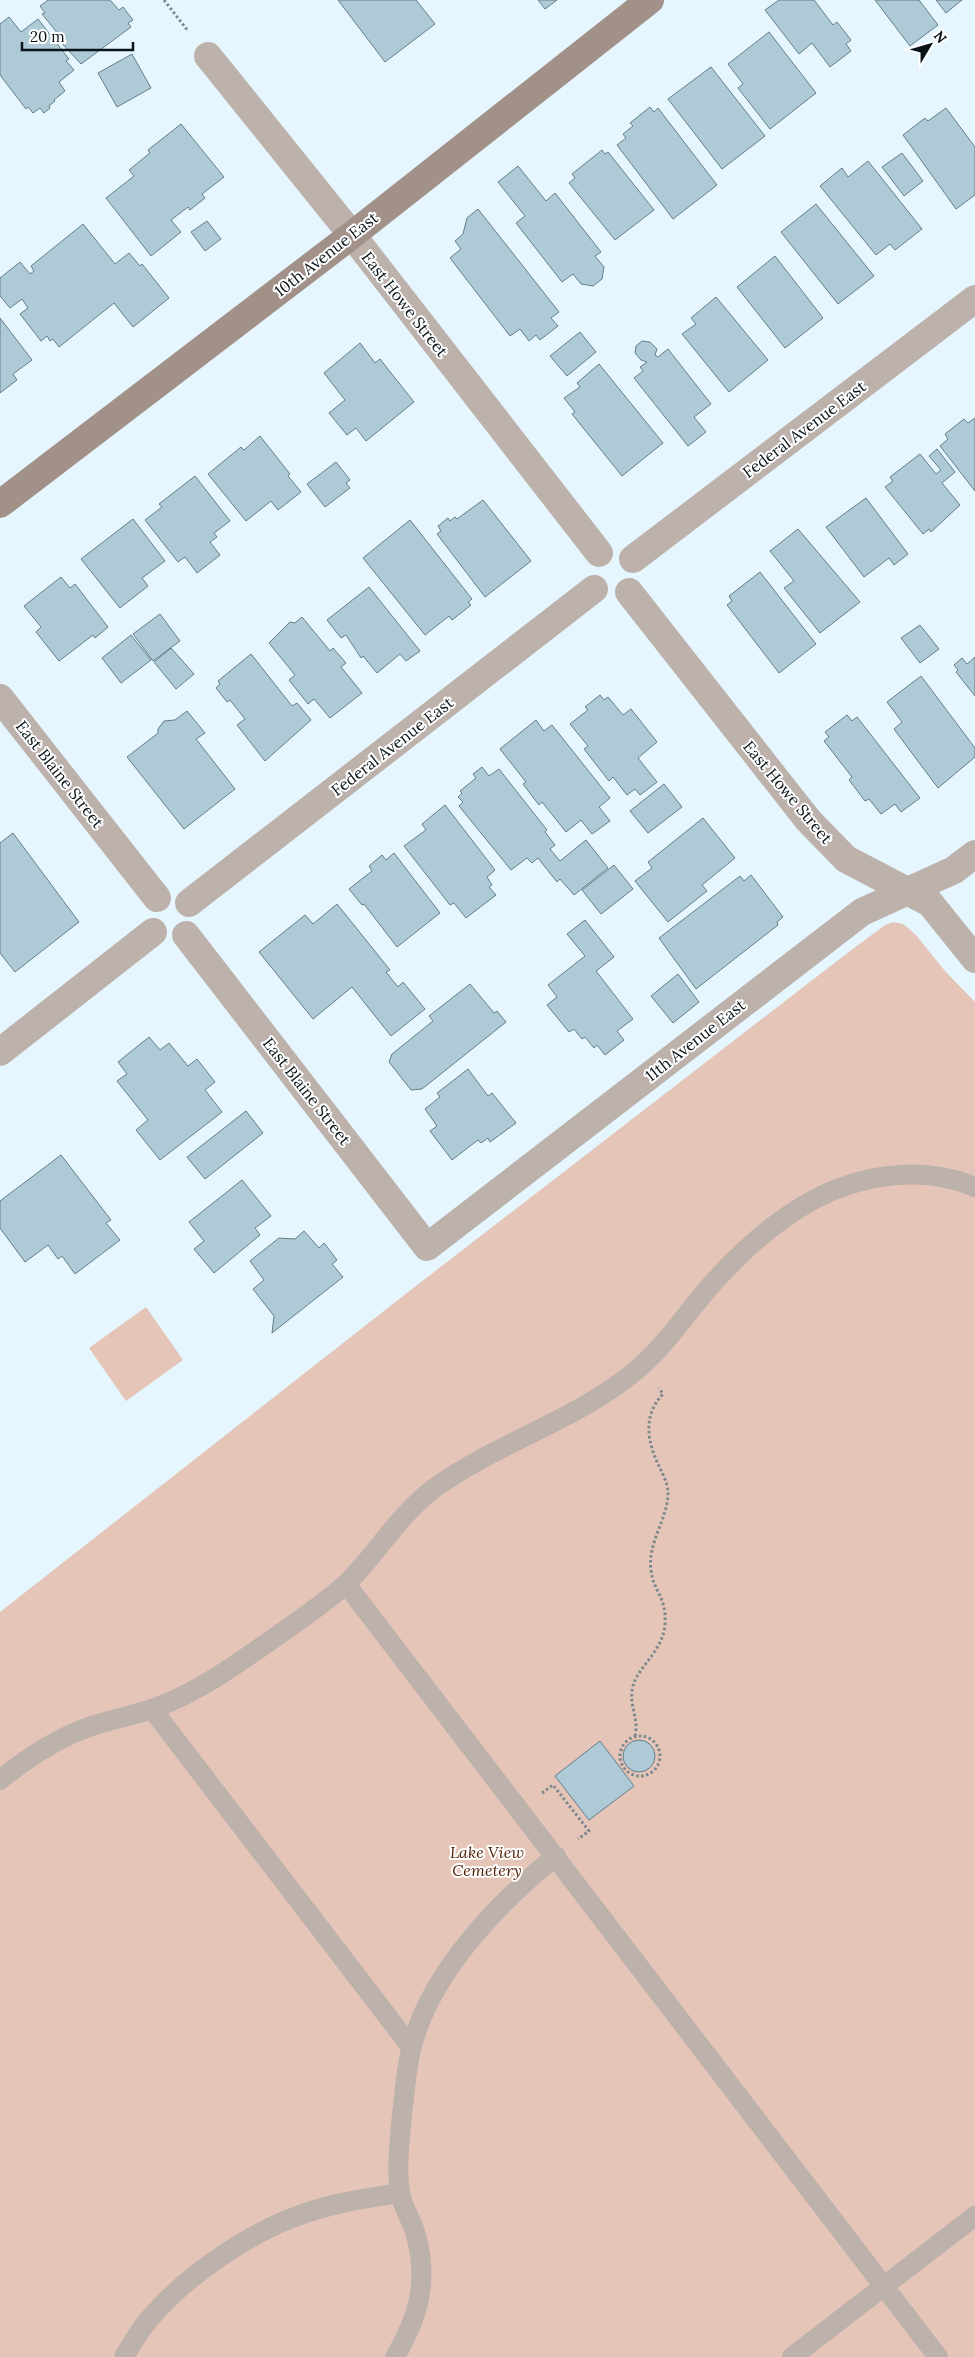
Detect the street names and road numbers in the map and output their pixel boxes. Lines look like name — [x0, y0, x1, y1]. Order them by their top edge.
street label: 10th Avenue East — [270, 207, 382, 301]
street label: East Howe Street — [358, 247, 453, 361]
street label: Federal Avenue East — [738, 376, 870, 482]
street label: Federal Avenue East — [327, 692, 458, 800]
street label: East Blaine Street — [12, 716, 109, 832]
street label: East Howe Street — [739, 736, 837, 848]
street label: 11th Avenue East — [641, 994, 750, 1085]
street label: East Blaine Street — [259, 1033, 356, 1149]

